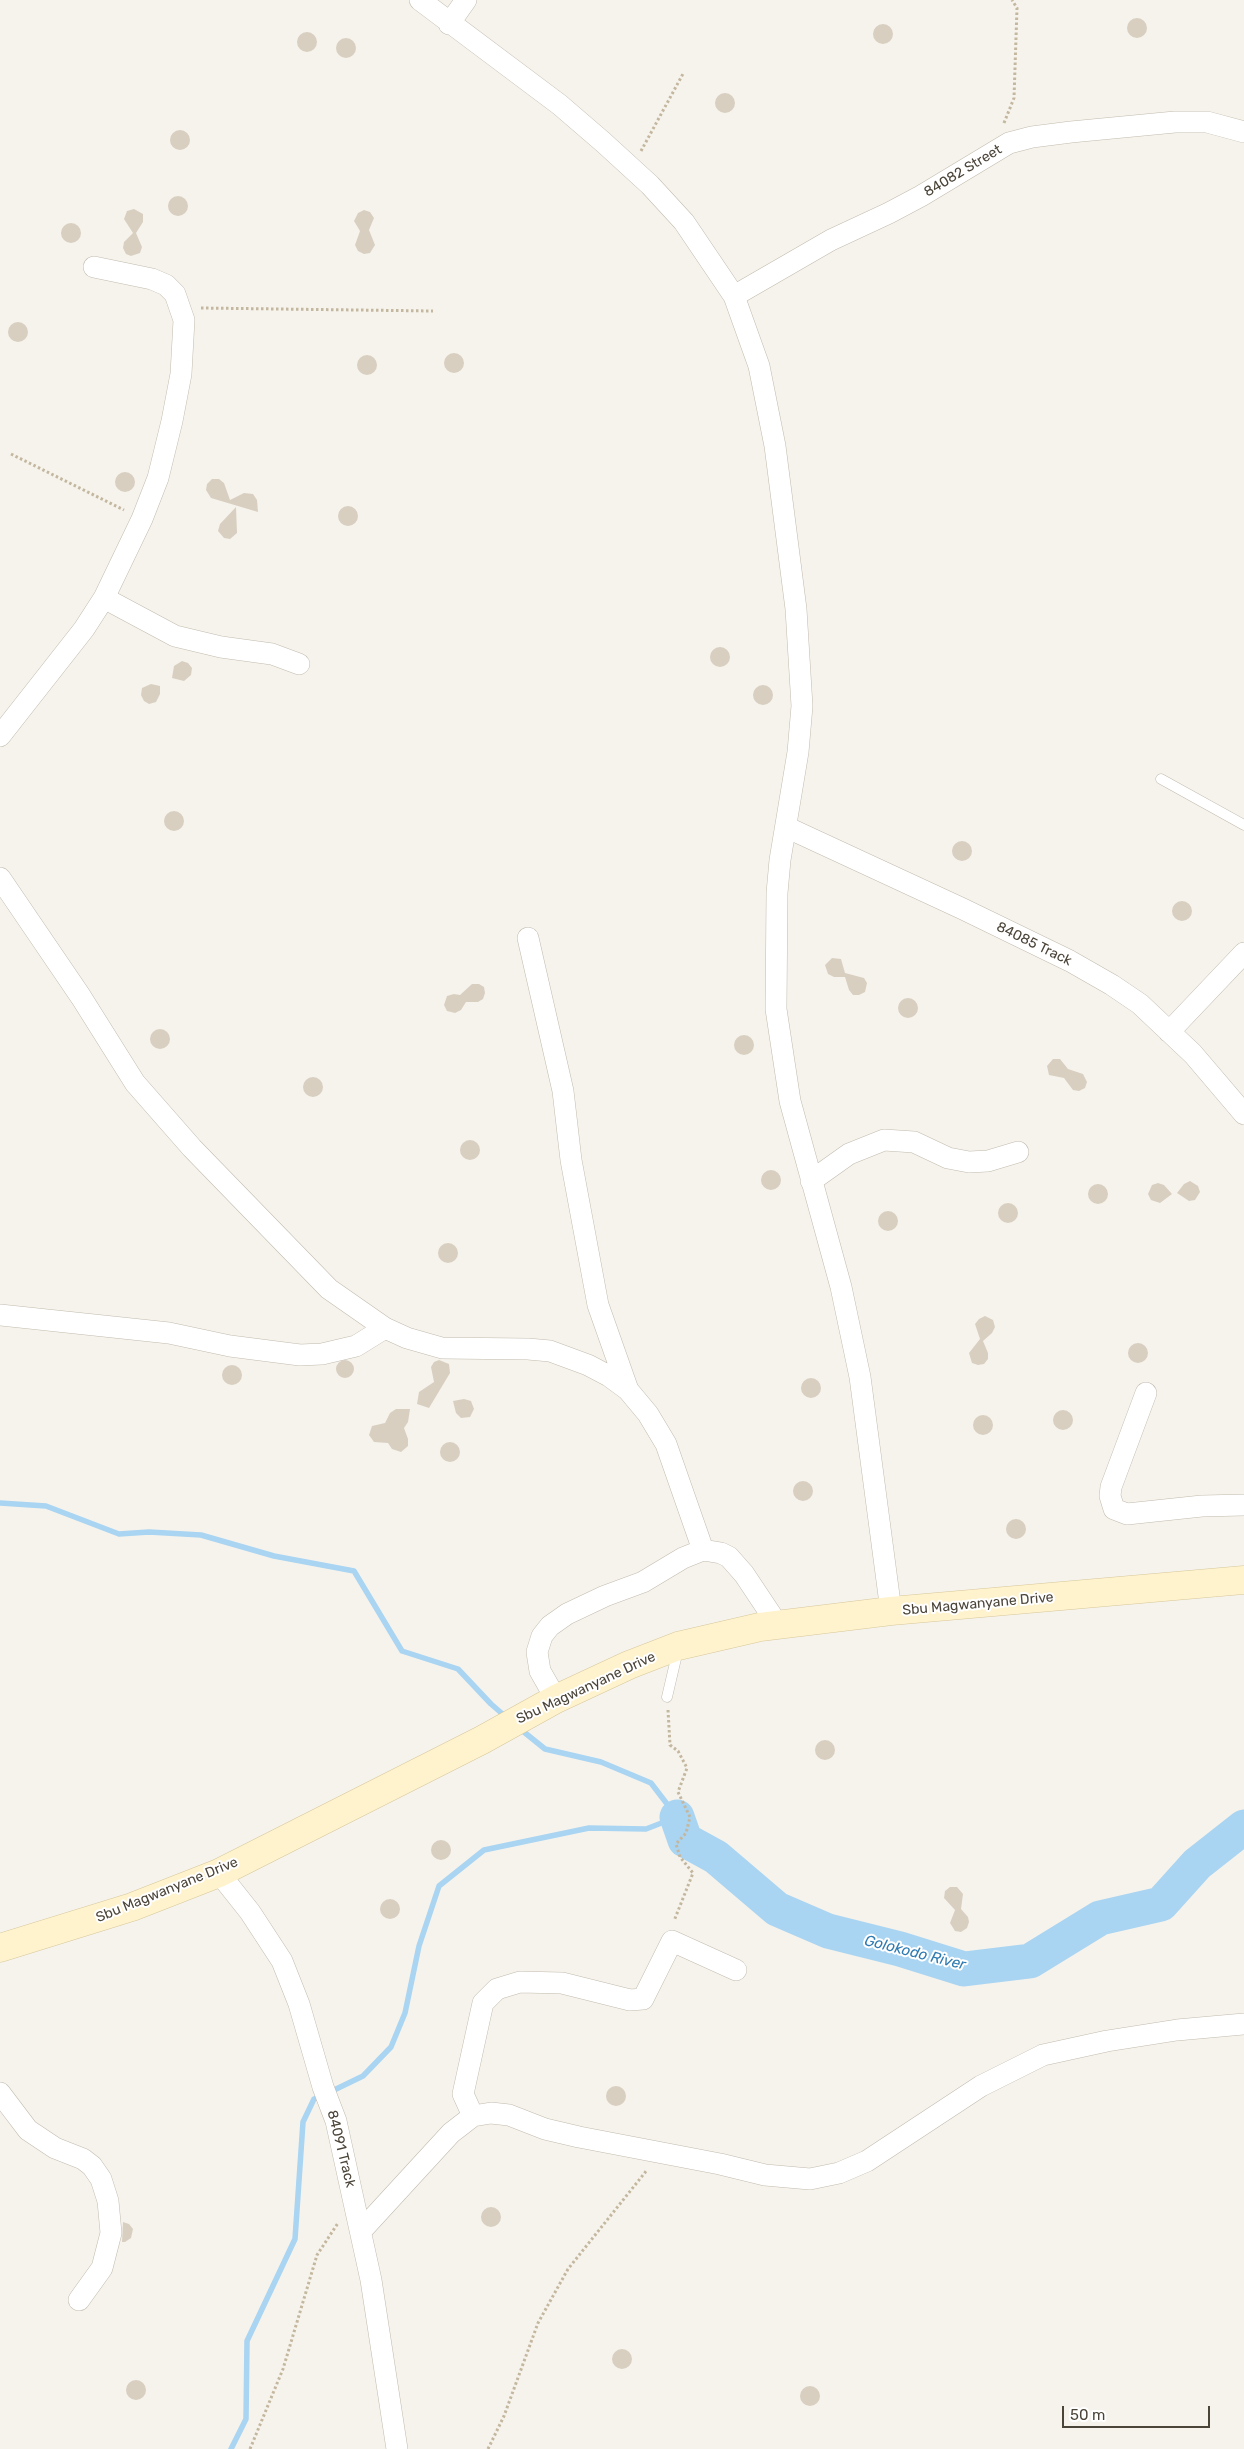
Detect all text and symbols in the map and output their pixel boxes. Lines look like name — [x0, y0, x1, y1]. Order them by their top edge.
street label: 84082 Street — [921, 141, 1005, 201]
street label: 84085 Track — [993, 918, 1075, 970]
street label: Sbu Magwanyane Drive — [902, 1589, 1054, 1619]
street label: Sbu Magwanyane Drive — [514, 1648, 658, 1728]
street label: Sbu Magwanyane Drive — [94, 1854, 240, 1926]
water label: Golokodo River — [862, 1932, 968, 1974]
street label: 84091 Track — [323, 2109, 359, 2189]
scale bar — [1064, 2396, 1212, 2428]
text: 50 m — [1070, 2406, 1105, 2424]

